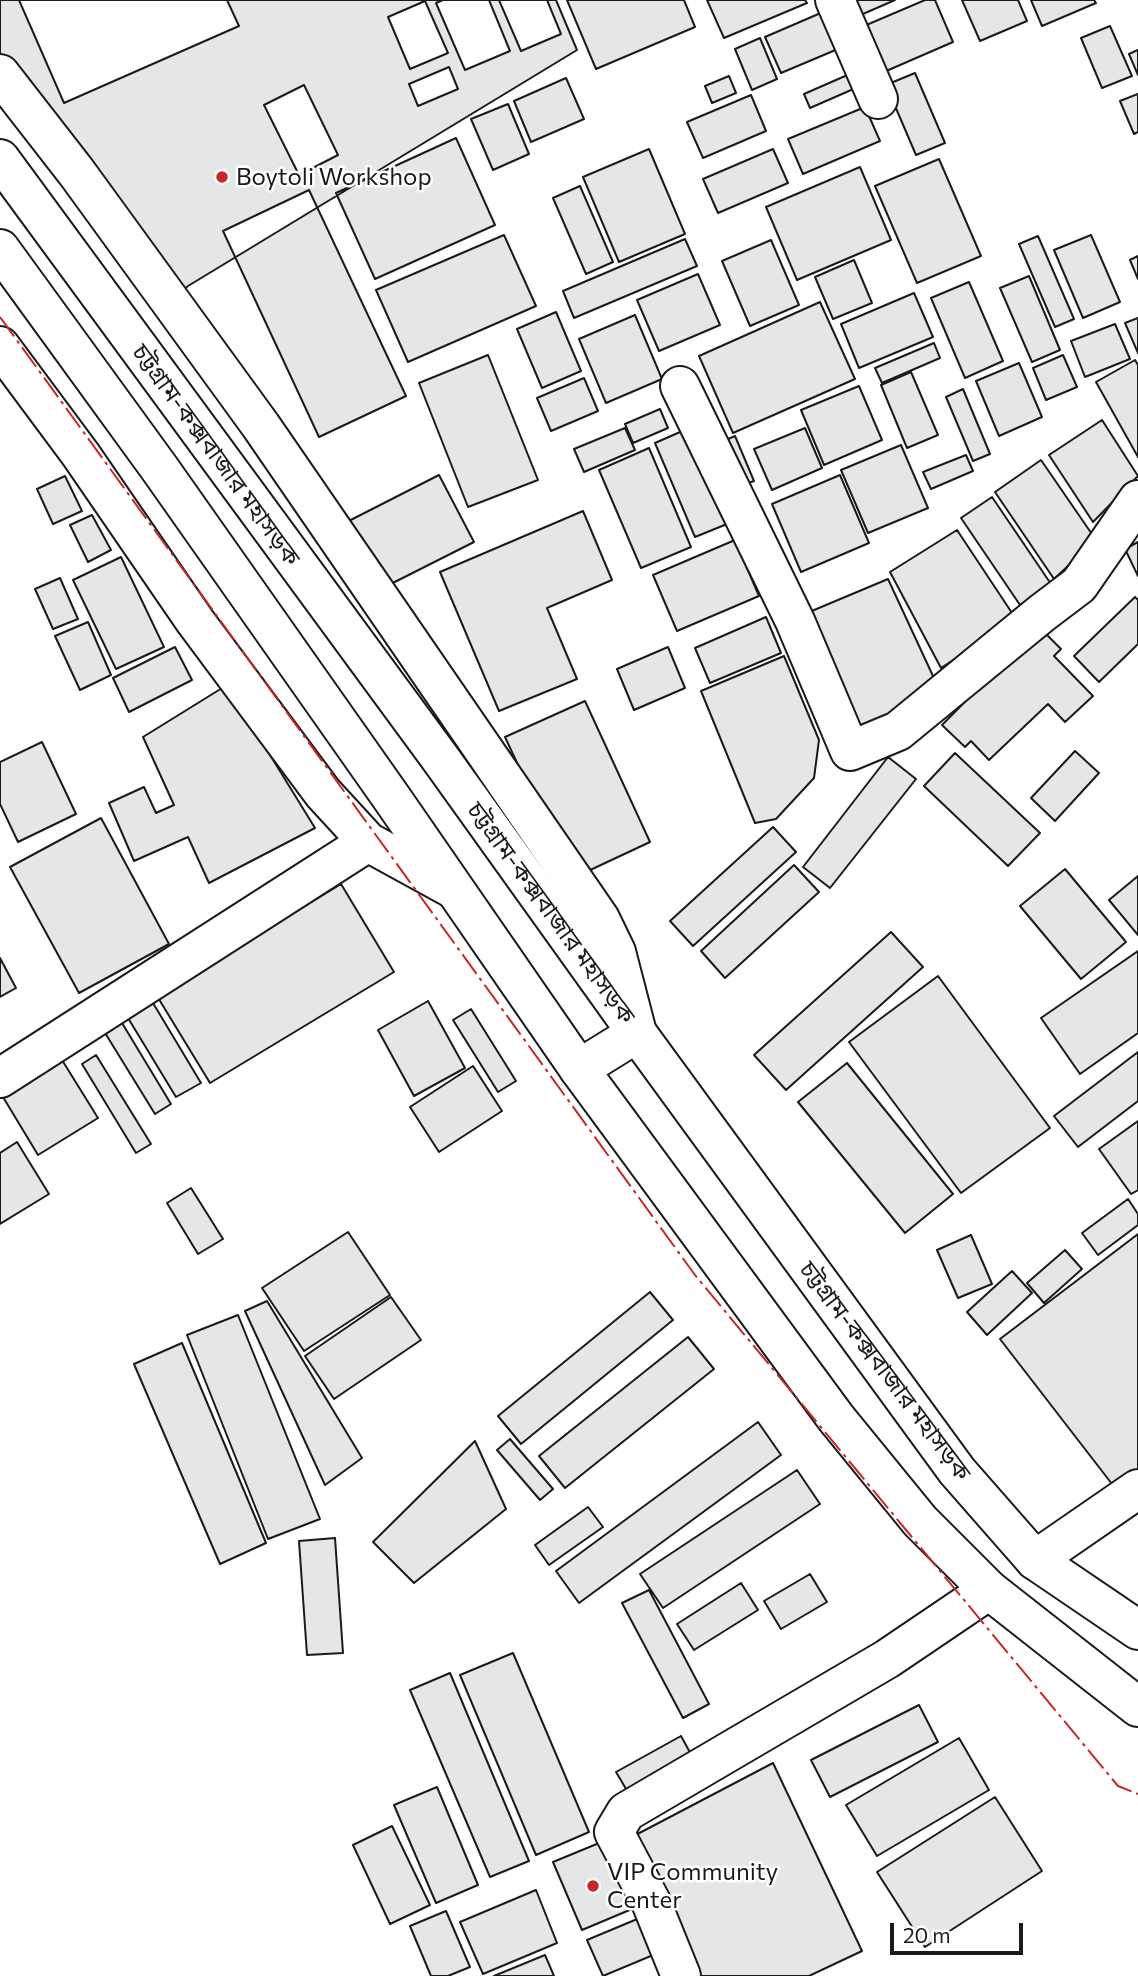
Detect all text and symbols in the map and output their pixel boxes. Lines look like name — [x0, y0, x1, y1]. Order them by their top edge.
place label: Boytoli Workshop — [236, 163, 432, 191]
marker: Boytoli Workshop — [214, 169, 230, 185]
street label: চট্টগ্রাম-কক্সবাজার মহাসড়ক — [126, 339, 306, 571]
street label: চট্টগ্রাম-কক্সবাজার মহাসড়ক — [461, 797, 641, 1029]
street label: চট্টগ্রাম-কক্সবাজার মহাসড়ক — [793, 1256, 977, 1486]
place label: VIP Community Center — [607, 1858, 778, 1914]
marker: VIP Community Center — [585, 1878, 601, 1894]
scale bar — [893, 1910, 1026, 1954]
text: 20 m — [903, 1922, 951, 1947]

